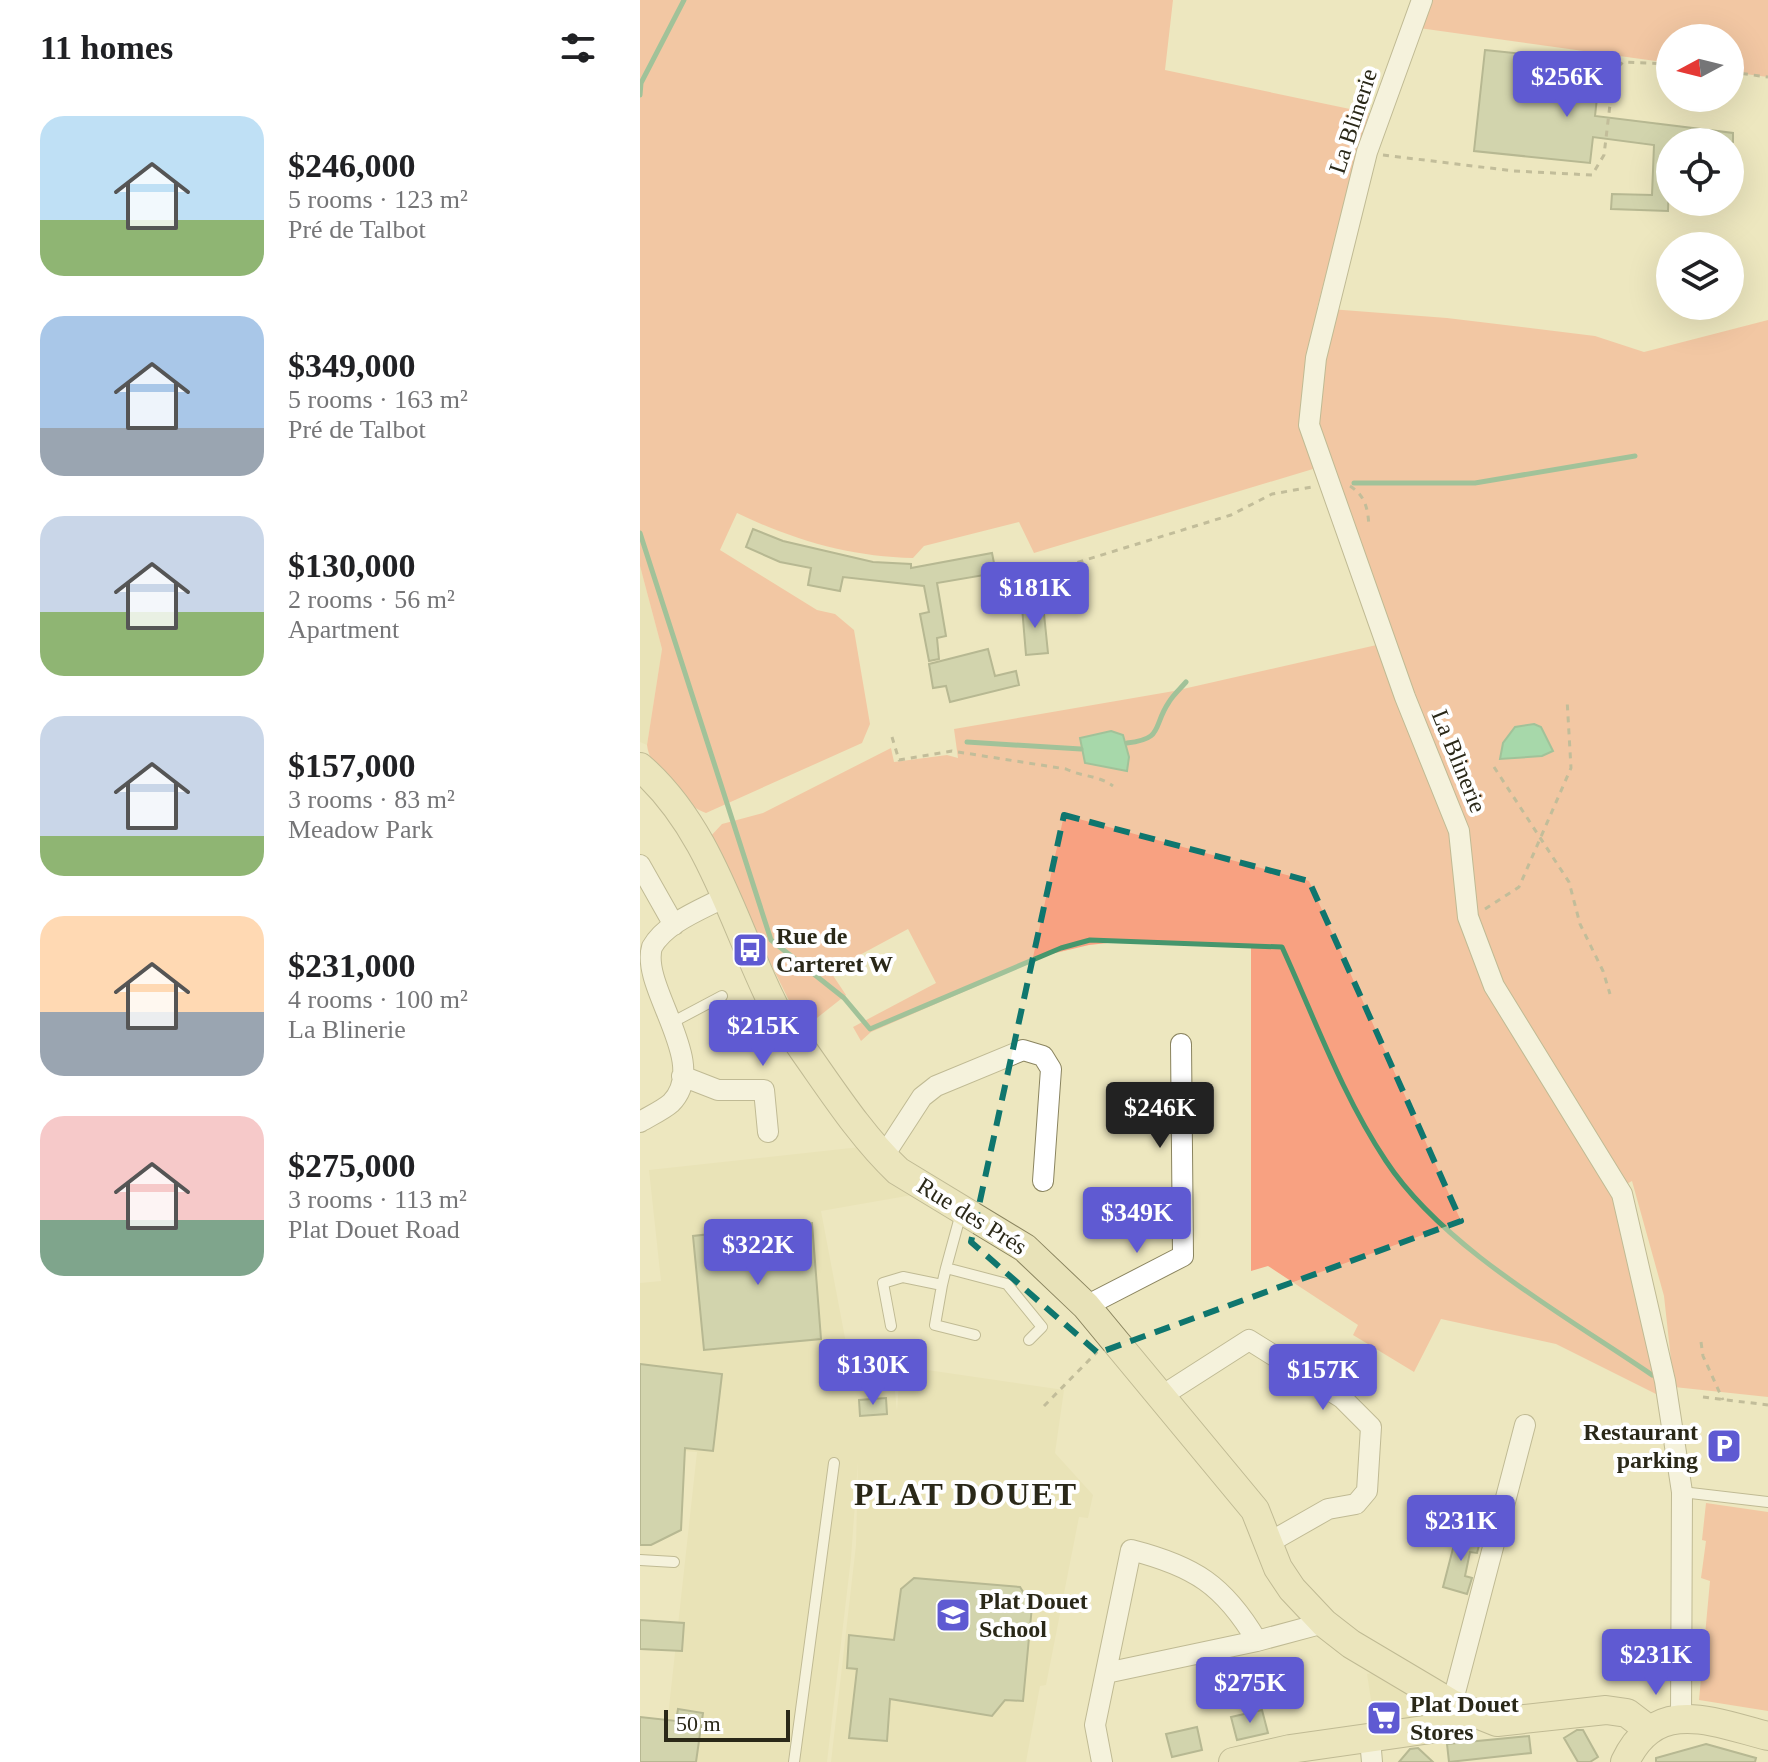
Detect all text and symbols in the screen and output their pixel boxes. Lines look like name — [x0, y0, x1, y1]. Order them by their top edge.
north arrow — [1656, 24, 1744, 112]
map controls — [1656, 24, 1744, 320]
icon: filters — [556, 26, 600, 70]
text: 11 homes — [40, 29, 173, 66]
pin: $256K — [1511, 51, 1623, 119]
text: $256K — [1531, 62, 1603, 91]
street label: La Blinerie — [1324, 65, 1382, 177]
button: locate — [1656, 128, 1744, 216]
text: $246,000 — [288, 147, 416, 184]
icon: home — [104, 148, 200, 244]
text: 5 rooms · 123 m² — [288, 185, 468, 214]
text: Pré de Talbot — [288, 215, 426, 244]
button: layers — [1656, 232, 1744, 320]
text: $349,000 — [288, 347, 416, 384]
icon: home — [104, 348, 200, 444]
text: 5 rooms · 163 m² — [288, 385, 468, 414]
text: Pré de Talbot — [288, 415, 426, 444]
text: $130,000 — [288, 547, 416, 584]
icon: home — [104, 548, 200, 644]
pin: $181K — [979, 562, 1091, 630]
text: $181K — [999, 573, 1071, 602]
text: 2 rooms · 56 m² — [288, 585, 455, 614]
text: Apartment — [288, 615, 399, 644]
street label: La Blinerie — [1427, 706, 1491, 816]
text: $157,000 — [288, 747, 416, 784]
icon: home — [104, 748, 200, 844]
text: 3 rooms · 83 m² — [288, 785, 455, 814]
text: Meadow Park — [288, 815, 433, 844]
place label: Rue de Carteret W — [776, 923, 893, 977]
bus stop icon: Rue de Carteret W — [731, 931, 769, 969]
text: $231,000 — [288, 947, 416, 984]
icon: home — [104, 948, 200, 1044]
text: 4 rooms · 100 m² — [288, 985, 468, 1014]
pin: $215K — [707, 1000, 819, 1068]
text: $215K — [727, 1011, 799, 1040]
text: La Blinerie — [288, 1015, 406, 1044]
pin: $246K — [1104, 1082, 1216, 1150]
text: $246K — [1124, 1093, 1196, 1122]
text: $275,000 — [288, 1147, 416, 1184]
icon: home — [104, 1148, 200, 1244]
street label: Rue des Prés — [913, 1172, 1031, 1260]
text: 3 rooms · 113 m² — [288, 1185, 467, 1214]
pin: $349K — [1081, 1187, 1193, 1255]
text: $349K — [1101, 1198, 1173, 1227]
text: Plat Douet Road — [288, 1215, 460, 1244]
pin: $322K — [702, 1219, 814, 1287]
text: $322K — [722, 1230, 794, 1259]
pin: $130K — [817, 1339, 929, 1407]
pin: $157K — [1267, 1344, 1379, 1412]
text: $130K — [837, 1350, 909, 1379]
text: $157K — [1287, 1355, 1359, 1384]
place label: Restaurant parking — [1583, 1419, 1698, 1473]
parking icon: Restaurant parking — [1705, 1427, 1743, 1465]
district label: PLAT DOUET — [854, 1476, 1078, 1512]
pin: $231K — [1405, 1495, 1517, 1563]
text: $231K — [1425, 1506, 1497, 1535]
place label: Plat Douet School — [979, 1588, 1088, 1642]
school or university icon: Plat Douet School — [934, 1596, 972, 1634]
pin: $231K — [1600, 1629, 1712, 1697]
text: $231K — [1620, 1640, 1692, 1669]
pin: $275K — [1194, 1657, 1306, 1725]
text: $275K — [1214, 1668, 1286, 1697]
place label: Plat Douet Stores — [1410, 1691, 1519, 1745]
supermarket icon: Plat Douet Stores — [1365, 1699, 1403, 1737]
scale bar — [664, 1706, 790, 1742]
text: 50 m — [676, 1711, 721, 1736]

